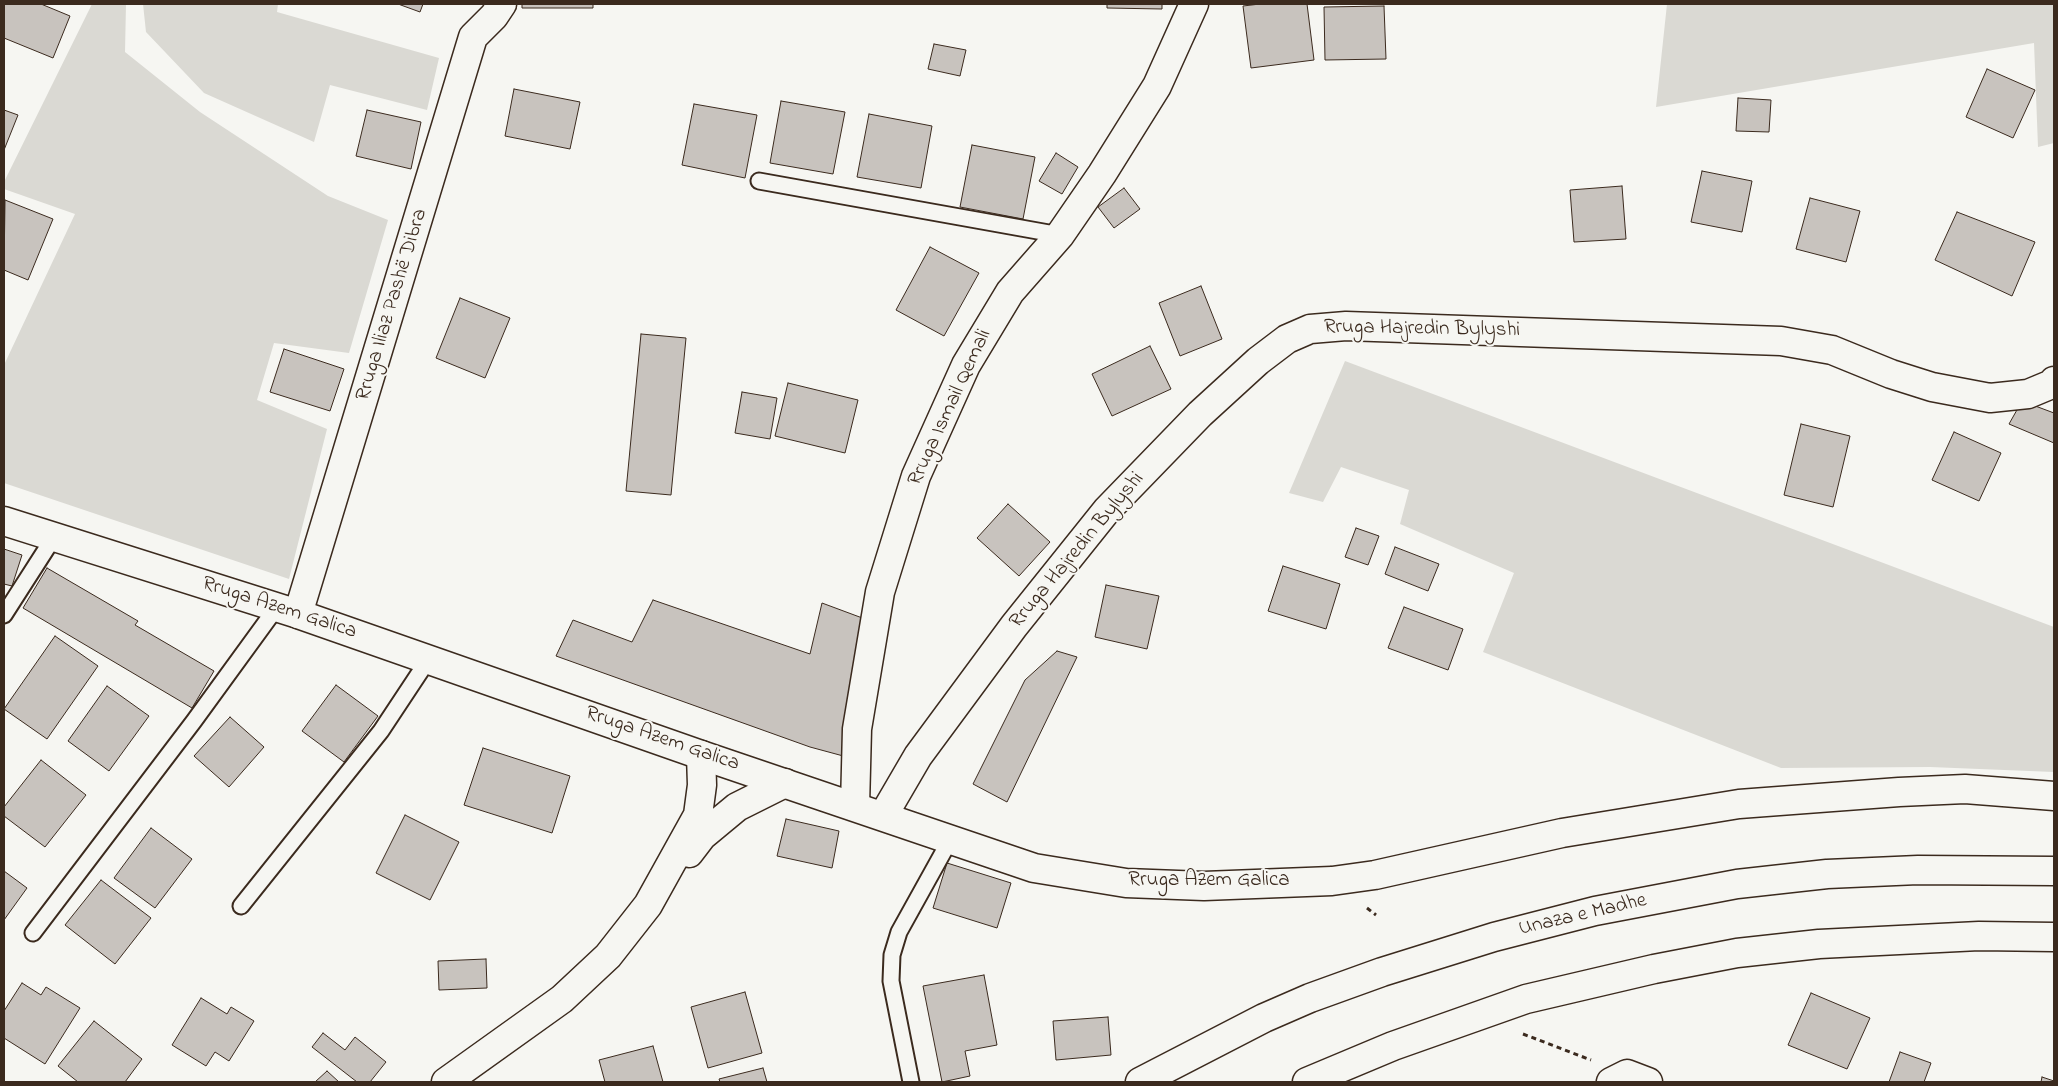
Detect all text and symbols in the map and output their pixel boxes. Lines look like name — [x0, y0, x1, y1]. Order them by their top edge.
street label: Rruga Iliaz Pashë Dibra — [352, 206, 434, 404]
street label: Rruga Hajredin Bylyshi — [1324, 316, 1520, 344]
street label: Rruga Ismail Qemali — [904, 326, 998, 490]
street label: Rruga Hajredin Bylyshi — [1005, 468, 1151, 634]
street label: Rruga Azem Galica — [198, 572, 360, 646]
street label: Rruga Azem Galica — [582, 702, 742, 778]
street label: Rruga Azem Galica — [1128, 869, 1290, 895]
street label: Unaza e Madhe — [1517, 889, 1649, 943]

